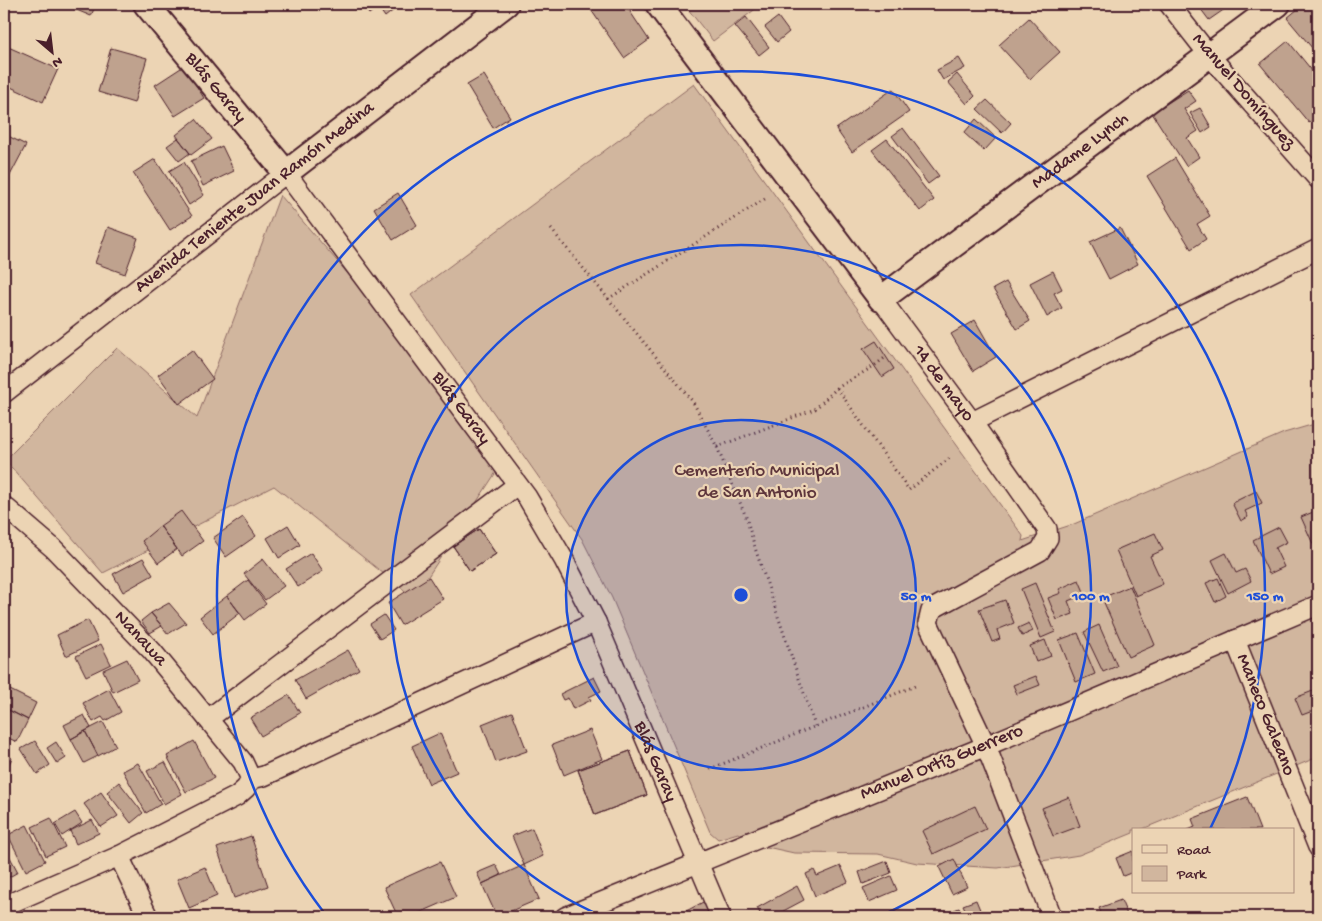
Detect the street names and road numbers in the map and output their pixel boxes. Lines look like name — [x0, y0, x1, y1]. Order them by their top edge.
street label: Manuel Domínguez — [1186, 29, 1300, 155]
street label: Blás Garay — [179, 47, 252, 129]
street label: Avenida Teniente Juan Ramón Medina — [130, 96, 381, 299]
street label: Madame Lynch — [1027, 107, 1133, 195]
street label: 14 de mayo — [907, 340, 980, 427]
street label: Blás Garay — [426, 367, 496, 450]
street label: Nanawa — [108, 606, 173, 673]
street label: Maneco Galeano — [1230, 651, 1300, 779]
street label: Blás Garay — [628, 717, 683, 806]
street label: Manuel Ortíz Guerrero — [857, 720, 1027, 806]

